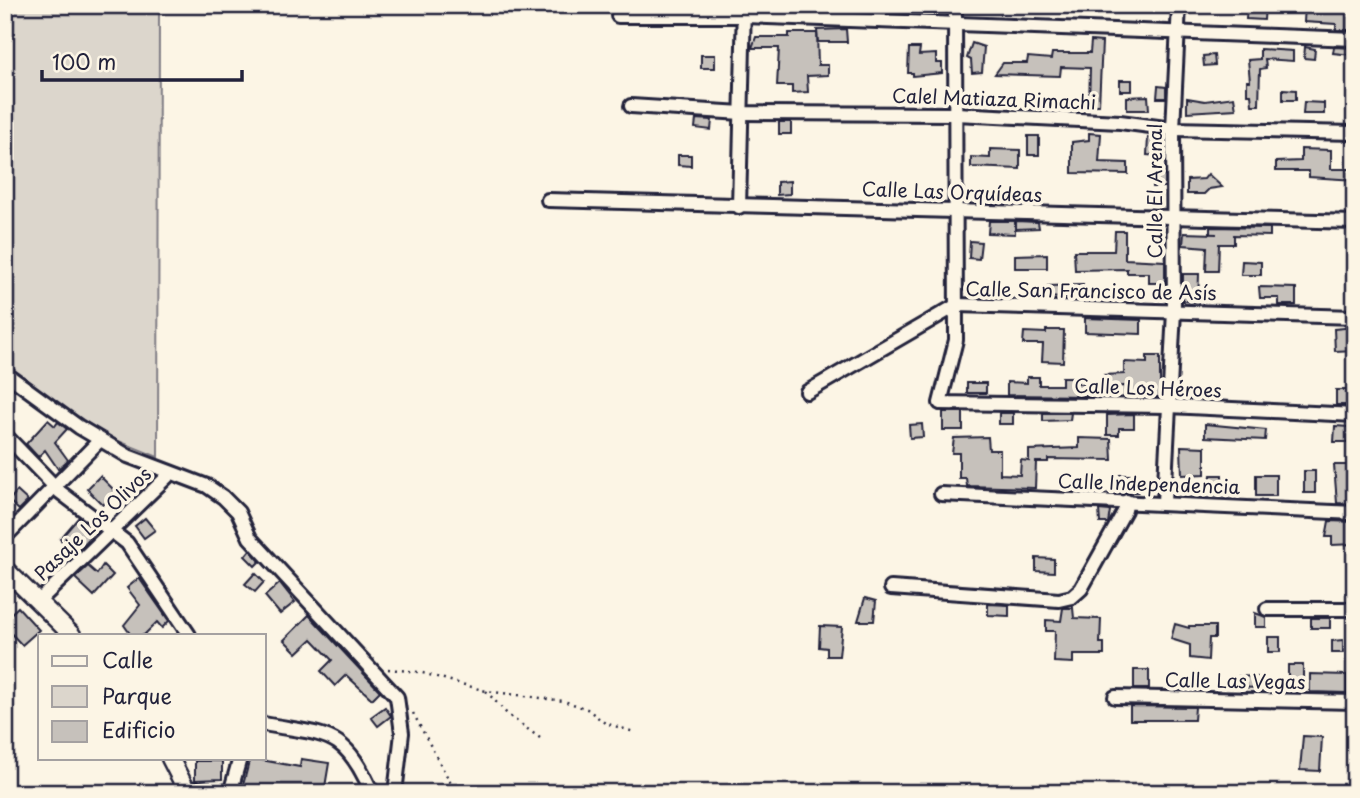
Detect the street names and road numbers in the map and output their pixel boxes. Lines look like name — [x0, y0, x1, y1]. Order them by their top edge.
street label: Calel Matiaza Rimachi — [891, 80, 1097, 116]
street label: Calle El Arenal — [1140, 124, 1168, 258]
street label: Calle Las Orquídeas — [861, 174, 1043, 208]
street label: Calle San Francisco de Asís — [965, 274, 1217, 306]
street label: Calle Los Héroes — [1074, 370, 1222, 404]
street label: Pasaje Los Olivos — [27, 460, 157, 586]
street label: Calle Independencia — [1057, 466, 1241, 500]
street label: Calle Las Vegas — [1164, 665, 1306, 695]

